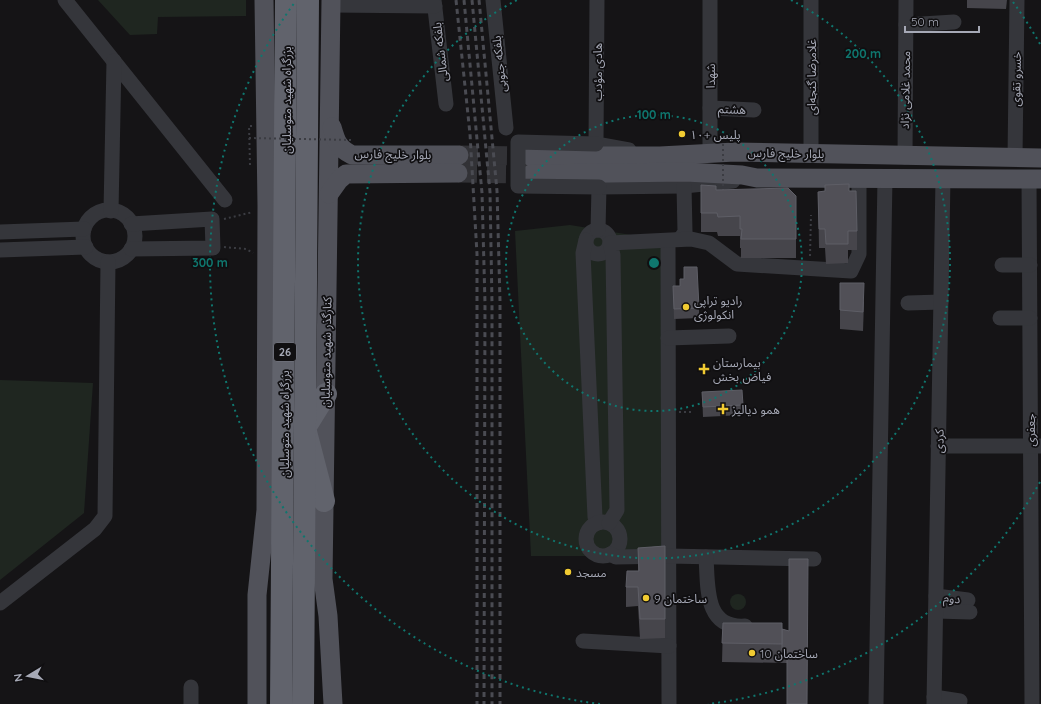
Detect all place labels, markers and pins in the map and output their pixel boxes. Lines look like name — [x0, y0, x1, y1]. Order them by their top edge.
place label: پلیس +۱۰ — [690, 127, 741, 143]
marker: پلیس +۱۰ — [677, 129, 687, 139]
centre of rings — [647, 256, 661, 270]
place label: رادیو تراپی انکولوژی — [694, 293, 743, 322]
marker: رادیو تراپی انکولوژی — [681, 302, 691, 312]
place label: بیمارستان فیاض بخش — [713, 355, 771, 384]
marker: بیمارستان فیاض بخش — [698, 363, 710, 375]
place label: همو دیالیز — [731, 402, 780, 417]
marker: همو دیالیز — [717, 403, 729, 415]
place label: مسجد — [576, 565, 607, 580]
marker: مسجد — [563, 567, 573, 577]
place label: ساختمان 9 — [654, 591, 707, 606]
marker: ساختمان 9 — [641, 593, 651, 603]
place label: ساختمان 10 — [760, 646, 818, 661]
marker: ساختمان 10 — [747, 648, 757, 658]

